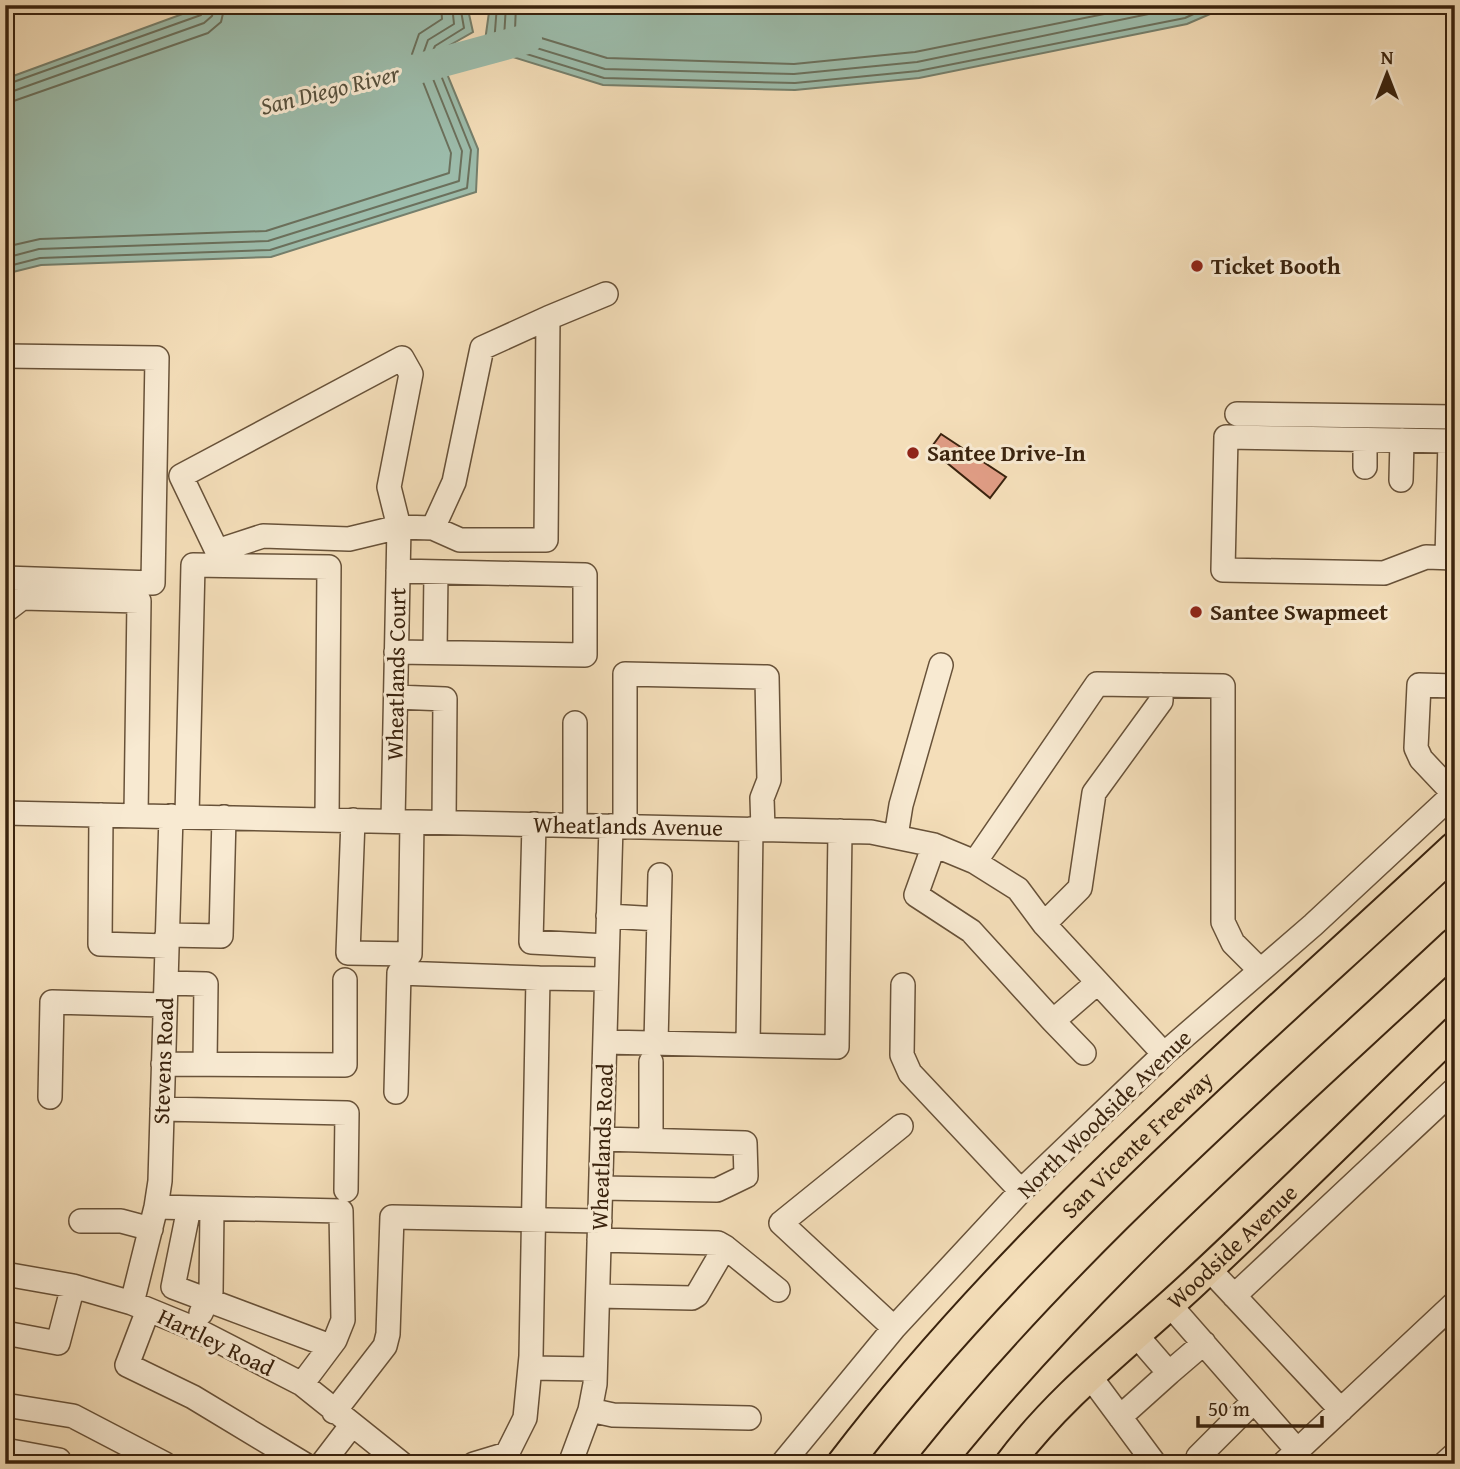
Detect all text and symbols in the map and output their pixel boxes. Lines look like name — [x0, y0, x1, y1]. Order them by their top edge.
north arrow — [1352, 38, 1422, 108]
text: N — [1381, 43, 1394, 71]
water label: San Diego River — [257, 55, 404, 124]
place label: Ticket Booth — [1211, 249, 1341, 282]
marker: Ticket Booth — [1189, 258, 1205, 274]
place label: Santee Drive-In — [927, 436, 1086, 469]
marker: Santee Drive-In — [905, 445, 921, 461]
street label: Wheatlands Court — [377, 587, 414, 761]
place label: Santee Swapmeet — [1210, 595, 1388, 628]
marker: Santee Swapmeet — [1188, 604, 1204, 620]
street label: Wheatlands Avenue — [533, 807, 723, 844]
street label: Stevens Road — [144, 996, 181, 1125]
street label: North Woodside Avenue — [1009, 1021, 1198, 1206]
street label: Wheatlands Road — [582, 1062, 621, 1231]
street label: San Vicente Freeway — [1053, 1063, 1220, 1225]
street label: Woodside Avenue — [1159, 1176, 1304, 1316]
street label: Hartley Road — [153, 1299, 281, 1384]
scale bar — [1198, 1385, 1322, 1429]
text: 50 m — [1208, 1393, 1250, 1424]

